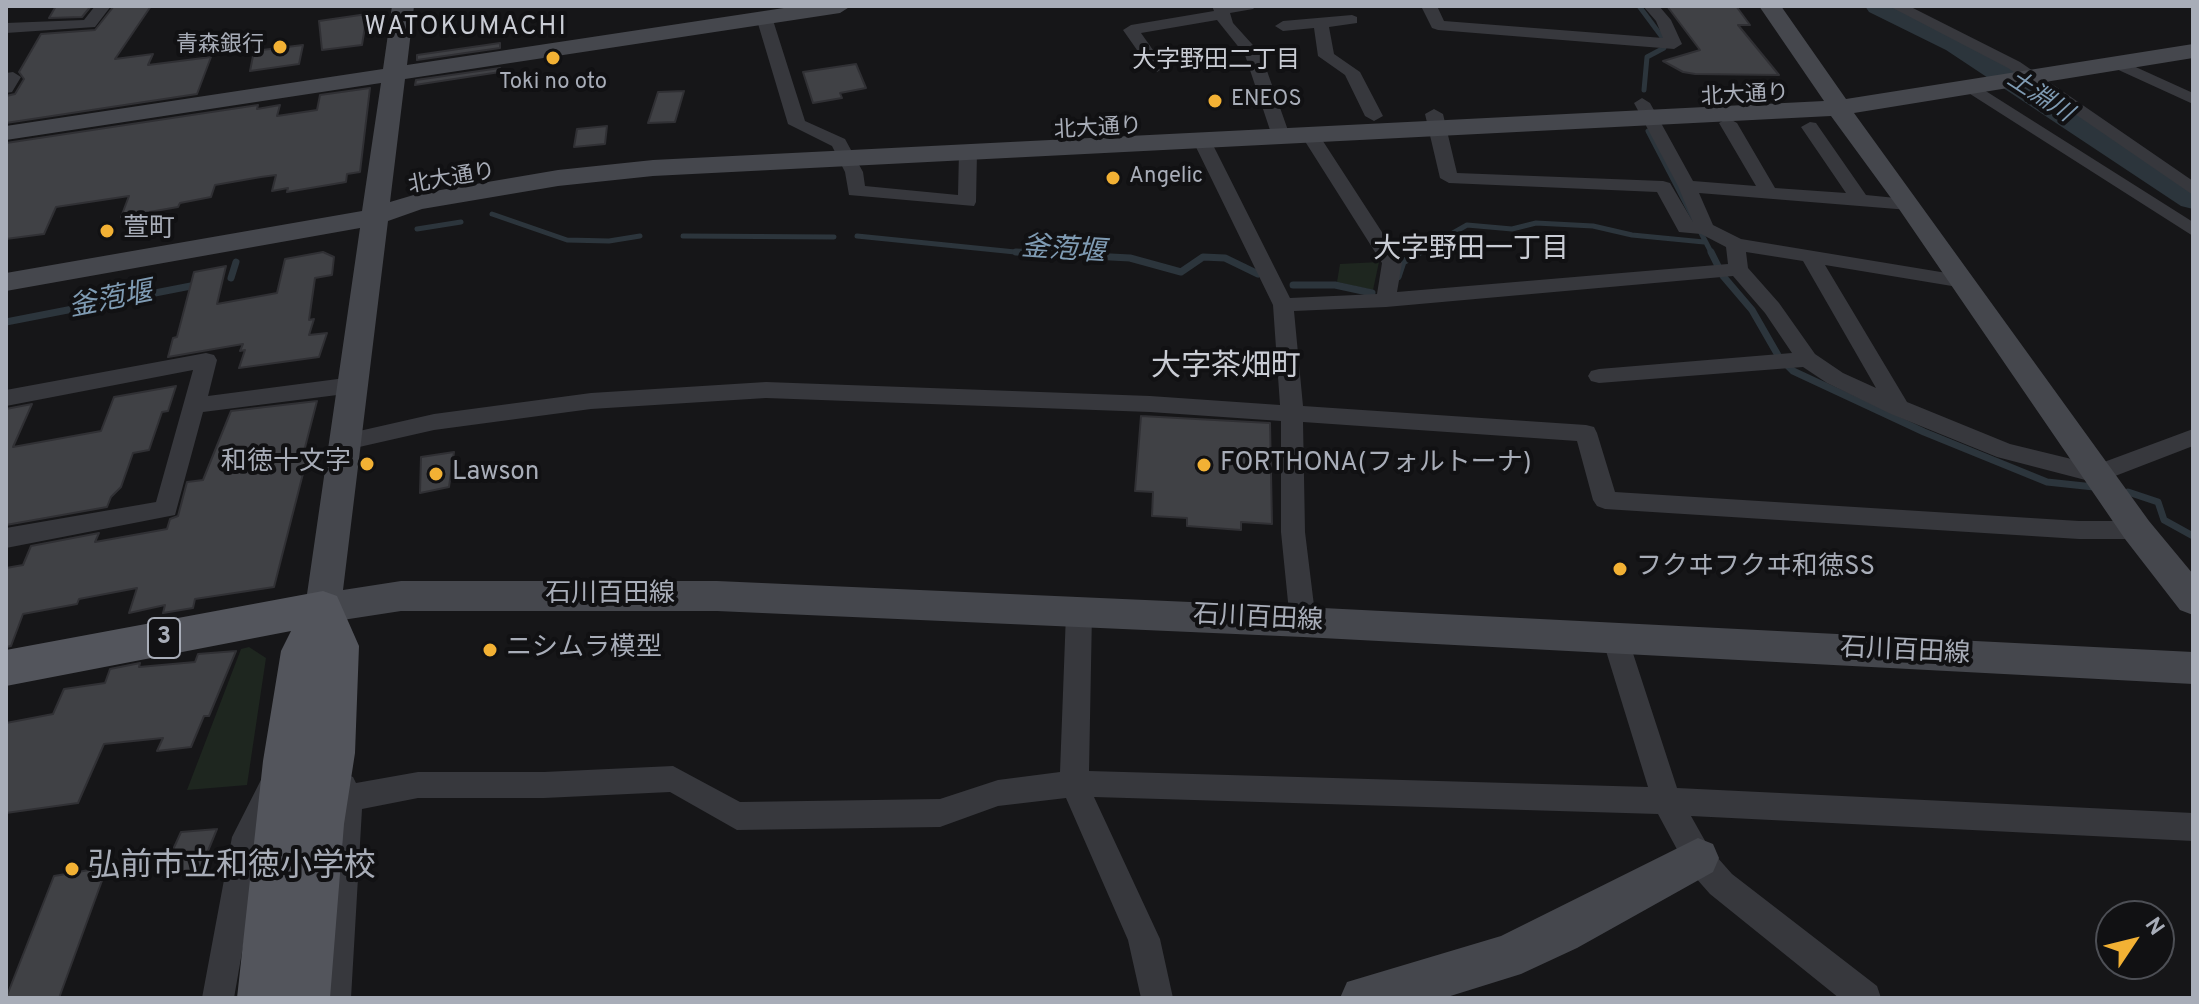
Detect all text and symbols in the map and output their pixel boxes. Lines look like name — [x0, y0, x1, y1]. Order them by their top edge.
district label: WATOKUMACHI — [364, 13, 568, 45]
place label: 青森銀行 — [176, 34, 264, 60]
marker: 青森銀行 — [271, 38, 289, 56]
district label: 大字野田二丁目 — [1132, 48, 1300, 76]
marker: Toki no oto — [544, 49, 562, 67]
water label: 土淵川 — [2001, 66, 2077, 130]
place label: Toki no oto — [499, 71, 607, 97]
street label: 北大通り — [1700, 82, 1790, 112]
place label: ENEOS — [1231, 88, 1302, 114]
marker: ENEOS — [1206, 92, 1224, 110]
street label: 北大通り — [1053, 115, 1143, 145]
street label: 北大通り — [406, 159, 498, 201]
place label: Angelic — [1129, 165, 1203, 191]
marker: Angelic — [1104, 169, 1122, 187]
place label: 萱町 — [123, 215, 175, 247]
marker: 萱町 — [98, 222, 116, 240]
water label: 釜萢堰 — [1020, 232, 1106, 272]
district label: 大字野田一丁目 — [1373, 234, 1569, 268]
water label: 釜萢堰 — [67, 277, 155, 327]
district label: 大字茶畑町 — [1151, 351, 1301, 387]
place label: 和徳十文字 — [221, 448, 351, 480]
place label: FORTHONA(フォルトーナ) — [1220, 449, 1532, 481]
marker: 和徳十文字 — [358, 455, 376, 473]
marker: FORTHONA(フォルトーナ) — [1195, 456, 1213, 474]
place label: Lawson — [452, 458, 539, 490]
marker: Lawson — [427, 465, 445, 483]
place label: フクヰフクヰ和徳SS — [1636, 553, 1875, 585]
marker: フクヰフクヰ和徳SS — [1611, 560, 1629, 578]
street label: 石川百田線 — [545, 580, 675, 612]
street label: 石川百田線 — [1192, 601, 1324, 639]
road number: 3 — [148, 618, 180, 658]
place label: ニシムラ模型 — [506, 634, 662, 666]
street label: 石川百田線 — [1839, 634, 1971, 672]
marker: ニシムラ模型 — [481, 641, 499, 659]
place label: 弘前市立和徳小学校 — [88, 850, 376, 888]
marker: 弘前市立和徳小学校 — [63, 860, 81, 878]
north arrow — [2095, 900, 2175, 980]
text: N — [2138, 913, 2169, 941]

